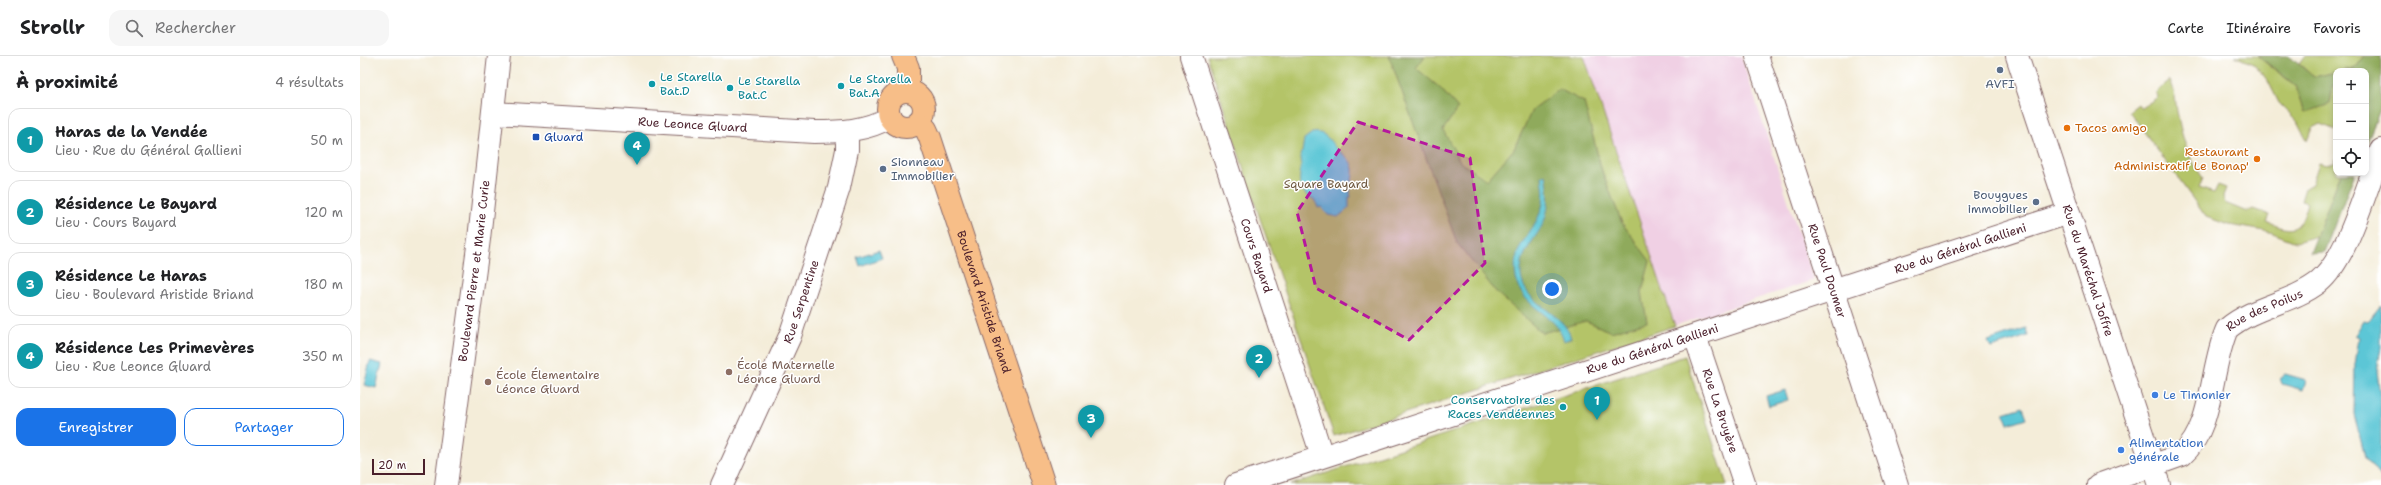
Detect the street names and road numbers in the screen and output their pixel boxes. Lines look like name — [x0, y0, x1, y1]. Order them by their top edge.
street label: Rue Leonce Gluard — [638, 114, 748, 136]
street label: Boulevard Pierre et Marie Curie — [455, 179, 493, 363]
street label: Rue du Maréchal Joffre — [2059, 203, 2117, 339]
street label: Cours Bayard — [1237, 216, 1276, 295]
street label: Rue du Général Gallieni — [1892, 219, 2028, 278]
street label: Rue Paul Doumer — [1804, 221, 1850, 321]
street label: Boulevard Aristide Briand — [953, 229, 1015, 376]
street label: Rue Serpentine — [780, 257, 823, 346]
street label: Rue des Poilus — [2223, 285, 2306, 335]
street label: Rue du Général Gallieni — [1584, 320, 1720, 378]
street label: Rue La Bruyère — [1699, 367, 1742, 455]

